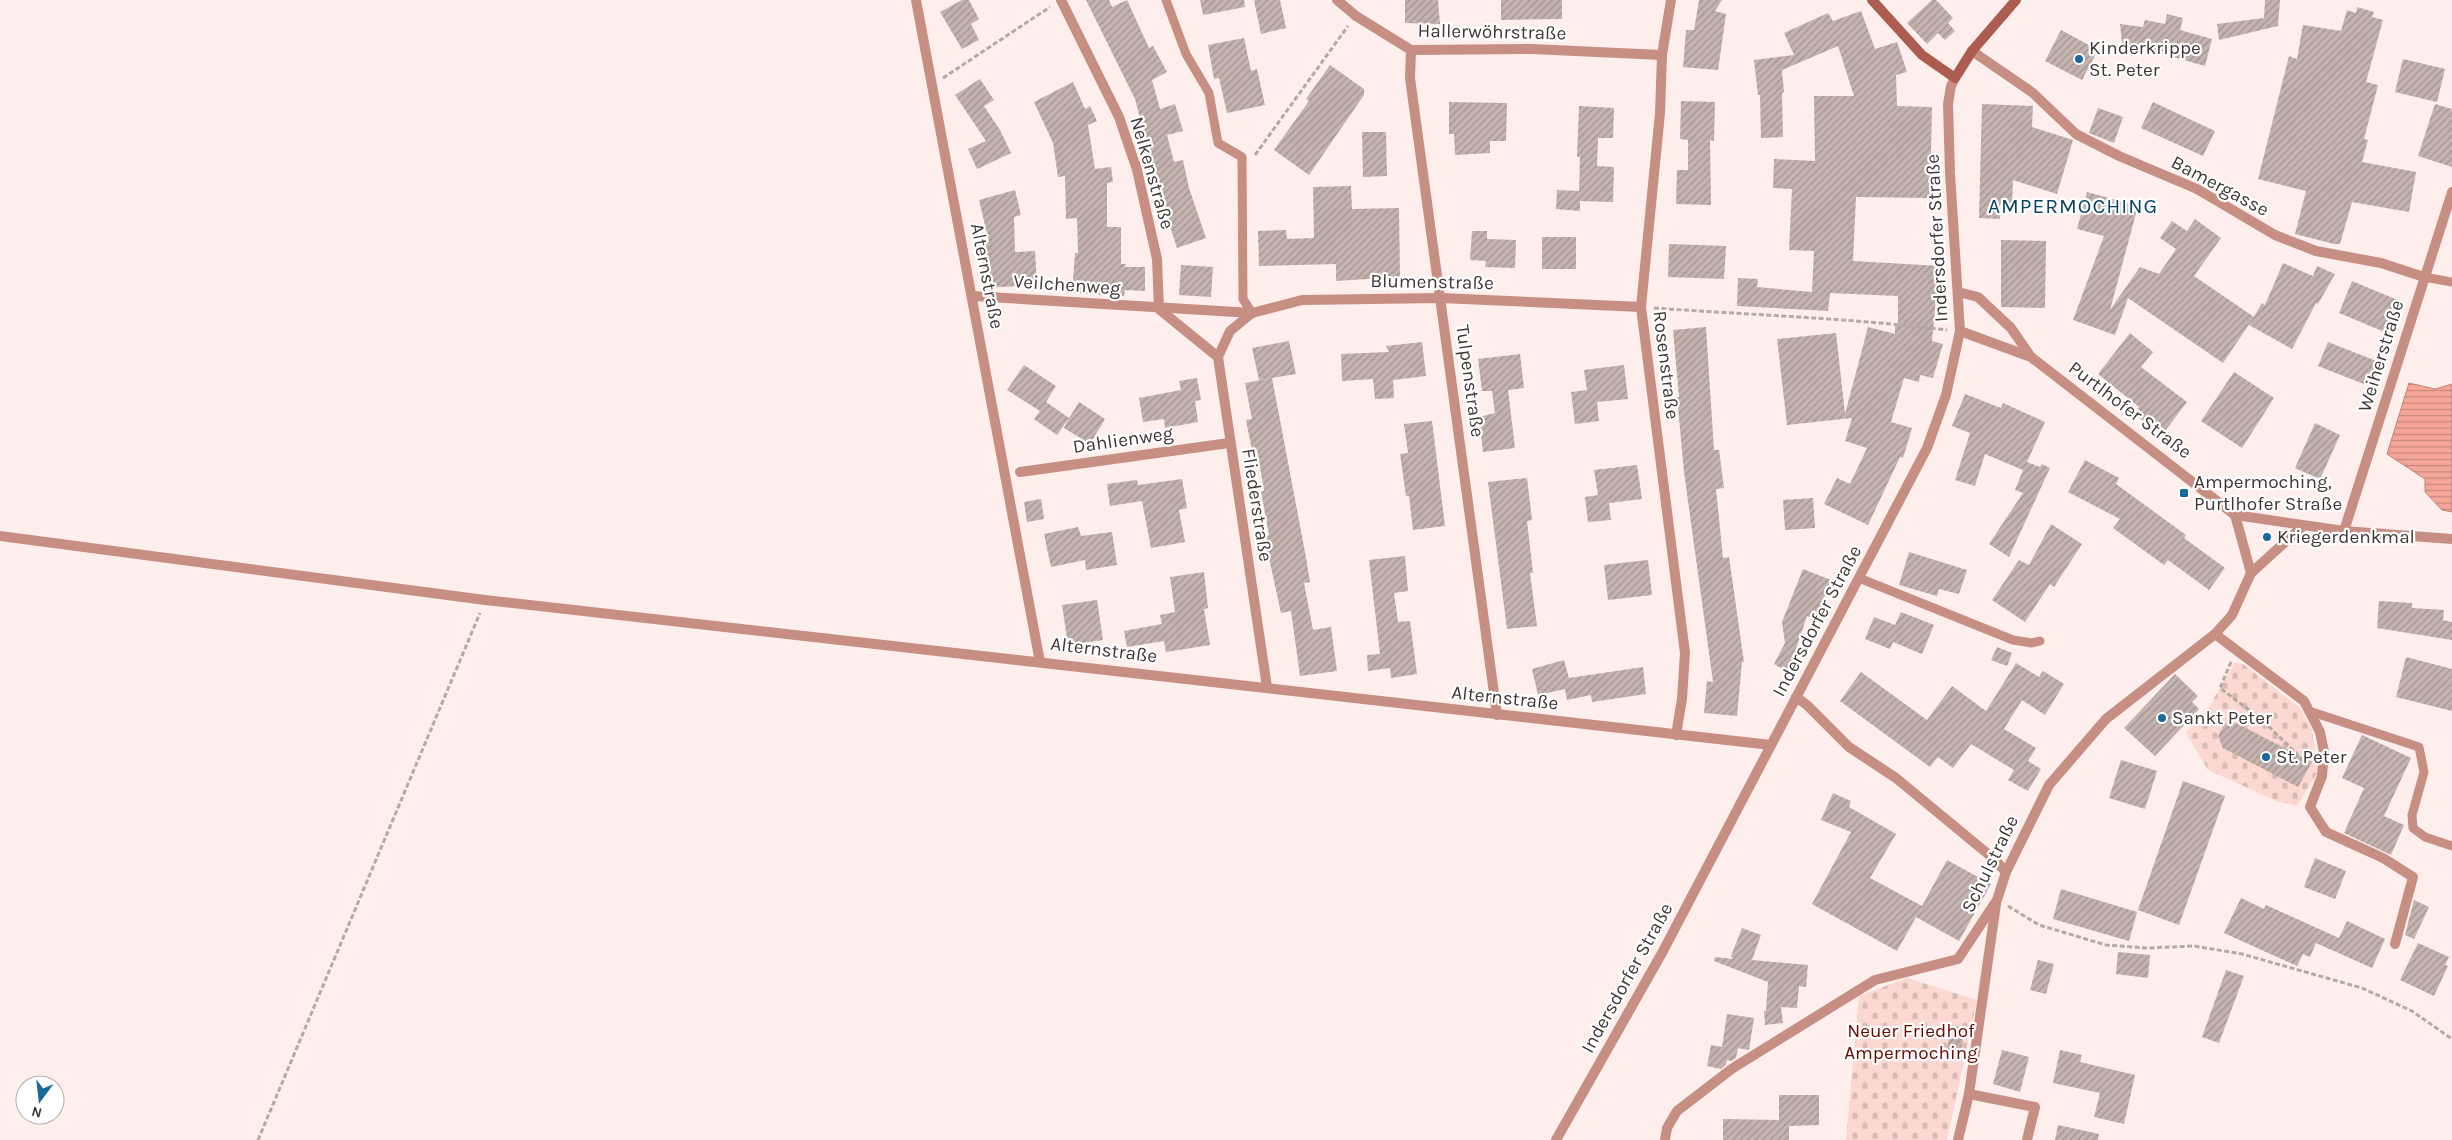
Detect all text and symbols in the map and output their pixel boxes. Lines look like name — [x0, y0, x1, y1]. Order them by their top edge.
street label: Hallerwöhrstraße — [1417, 20, 1567, 44]
place label: Kinderkrippe St. Peter — [2089, 37, 2201, 81]
marker: Kinderkrippe St. Peter — [2073, 53, 2085, 65]
street label: Nelkenstraße — [1125, 114, 1179, 232]
street label: Bamergasse — [2167, 151, 2273, 221]
street label: Indersdorfer Straße — [1922, 153, 1952, 323]
district label: AMPERMOCHING — [1988, 194, 2158, 218]
street label: Alternstraße — [966, 221, 1008, 331]
street label: Veilchenweg — [1013, 270, 1122, 300]
street label: Blumenstraße — [1370, 270, 1494, 294]
street label: Weiherstraße — [2354, 297, 2408, 415]
street label: Rosenstraße — [1648, 310, 1684, 420]
street label: Tulpenstraße — [1451, 323, 1489, 439]
street label: Purtlhofer Straße — [2064, 357, 2196, 463]
street label: Dahlienweg — [1071, 422, 1175, 458]
street label: Fliederstraße — [1237, 447, 1277, 563]
place label: Ampermoching, Purtlhofer Straße — [2194, 471, 2342, 515]
marker: Ampermoching, Purtlhofer Straße — [2178, 487, 2190, 499]
place label: Kriegerdenkmal — [2277, 526, 2415, 548]
marker: Kriegerdenkmal — [2261, 531, 2273, 543]
street label: Indersdorfer Straße — [1768, 542, 1866, 700]
street label: Alternstraße — [1049, 633, 1159, 667]
street label: Alternstraße — [1450, 681, 1560, 715]
place label: Sankt Peter — [2172, 707, 2272, 729]
marker: Sankt Peter — [2156, 712, 2168, 724]
place label: St. Peter — [2276, 746, 2347, 768]
marker: St. Peter — [2260, 751, 2272, 763]
street label: Schulstraße — [1957, 812, 2023, 916]
street label: Indersdorfer Straße — [1577, 899, 1677, 1057]
park label: Neuer Friedhof Ampermoching — [1844, 1020, 1978, 1064]
north arrow — [15, 1075, 65, 1125]
text: N — [30, 1103, 44, 1122]

